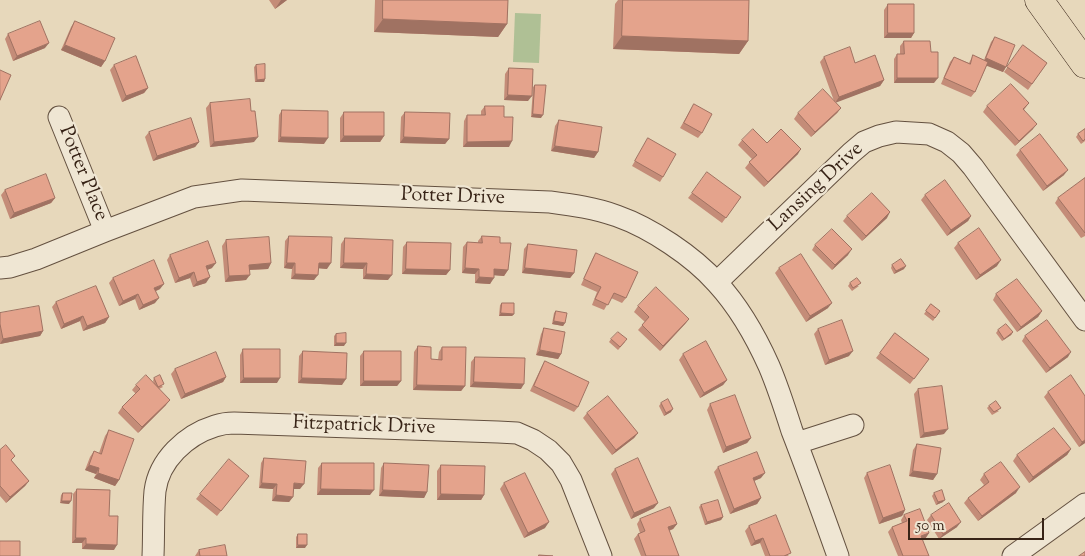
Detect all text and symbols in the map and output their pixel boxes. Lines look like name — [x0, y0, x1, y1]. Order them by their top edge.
street label: Potter Place — [52, 123, 112, 225]
street label: Lansing Drive — [765, 138, 869, 238]
street label: Potter Drive — [401, 184, 505, 212]
street label: Fitzpatrick Drive — [292, 413, 436, 441]
scale bar — [910, 508, 1046, 540]
text: 50 m — [916, 516, 945, 537]

